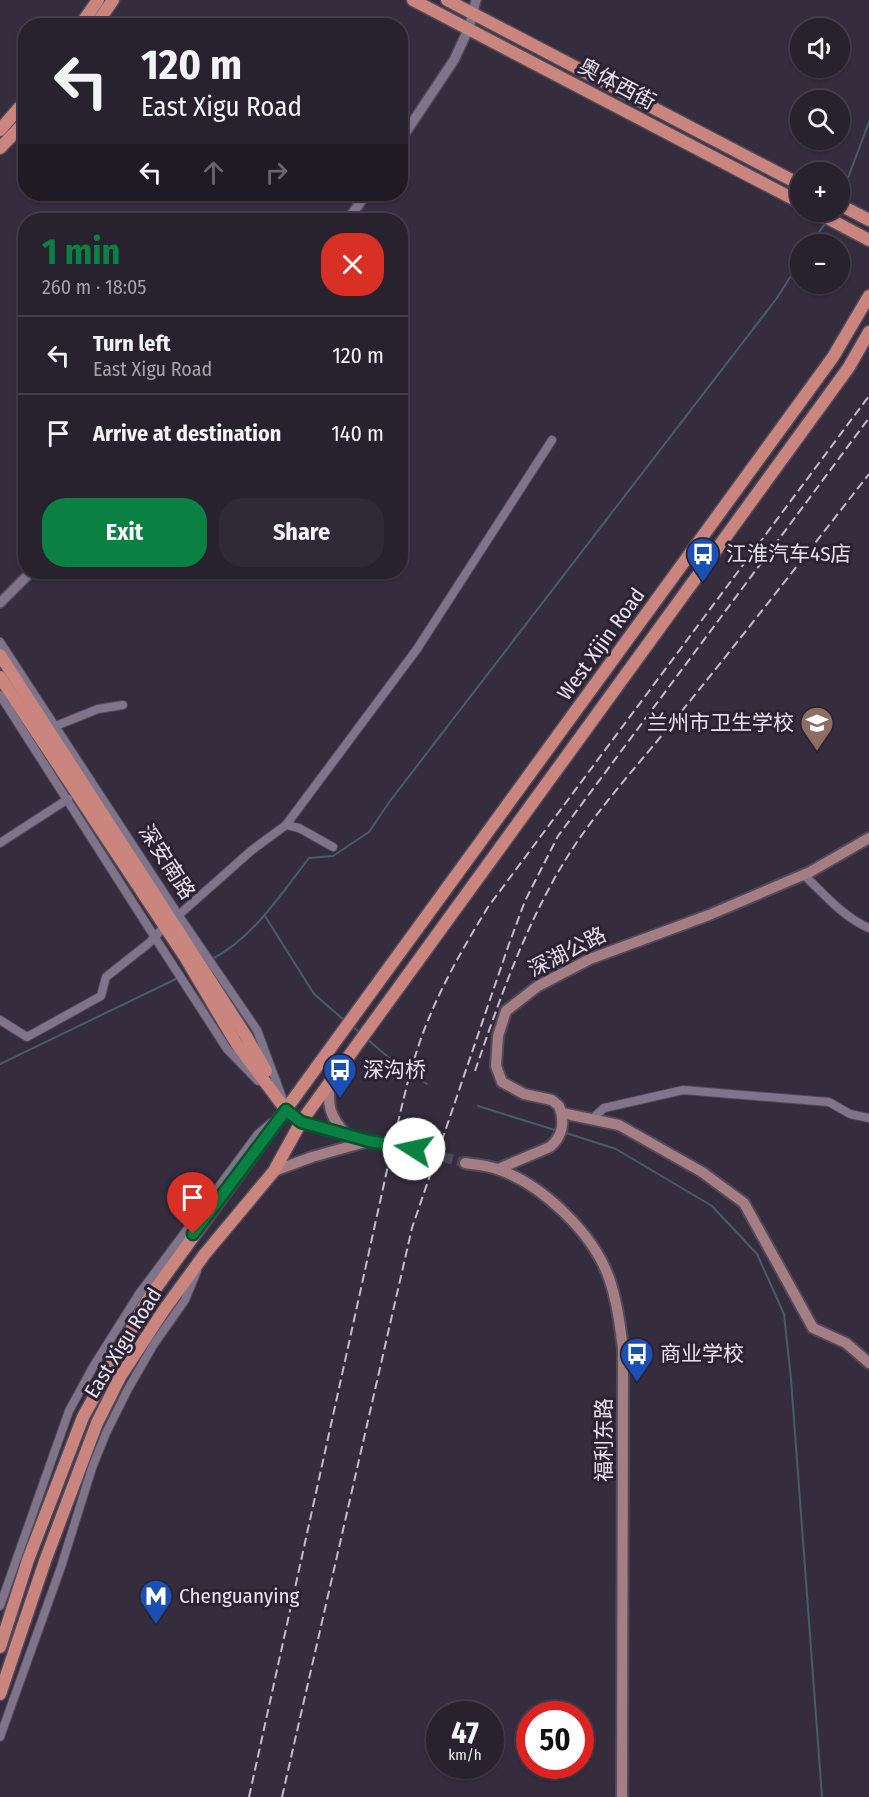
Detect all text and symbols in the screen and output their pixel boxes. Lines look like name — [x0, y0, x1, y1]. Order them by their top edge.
map controls — [790, 18, 850, 294]
button: sound — [790, 18, 850, 78]
text: 120 m — [141, 40, 242, 90]
icon: left — [42, 42, 120, 120]
street label: 奥体西街 — [574, 53, 660, 115]
button: search — [790, 90, 850, 150]
text: East Xigu Road — [141, 91, 302, 123]
icon: left — [134, 156, 167, 189]
icon: ahead — [197, 156, 230, 189]
icon: right — [260, 156, 293, 189]
button: + — [790, 162, 850, 222]
text: 1 min — [42, 230, 120, 274]
button: close — [321, 233, 384, 296]
button: − — [790, 234, 850, 294]
text: 260 m · 18:05 — [42, 275, 147, 299]
text: Turn left — [93, 330, 171, 357]
icon: left — [42, 339, 75, 372]
text: 120 m — [332, 342, 384, 369]
text: East Xigu Road — [93, 357, 212, 381]
icon: arrive — [42, 417, 75, 450]
text: Arrive at destination — [93, 420, 281, 447]
text: 140 m — [331, 420, 384, 447]
button: Exit — [42, 498, 207, 567]
button: Share — [219, 498, 384, 567]
bus stop icon: 江淮汽车4S店 — [685, 536, 721, 583]
place label: 江淮汽车4S店 — [726, 541, 852, 567]
street label: West Xijin Road — [552, 583, 650, 705]
school or university icon: 兰州市卫生学校 — [799, 705, 835, 752]
place label: 兰州市卫生学校 — [647, 710, 794, 736]
street label: 深安南路 — [133, 820, 201, 904]
street label: 深湖公路 — [524, 921, 610, 983]
bus stop icon: 深沟桥 — [322, 1052, 358, 1099]
place label: 深沟桥 — [363, 1057, 426, 1083]
position arrow — [382, 1117, 446, 1181]
pin — [167, 1172, 218, 1234]
icon: arrive — [176, 1181, 209, 1214]
street label: East Xigu Road — [79, 1283, 167, 1403]
bus stop icon: 商业学校 — [619, 1336, 655, 1383]
place label: 商业学校 — [660, 1341, 744, 1367]
street label: 福利东路 — [591, 1398, 617, 1482]
metro station icon: Chenguanying — [138, 1578, 174, 1625]
place label: Chenguanying — [179, 1583, 300, 1609]
speed limit sign: 50 — [516, 1701, 594, 1779]
text: 47 — [451, 1715, 479, 1751]
text: km/h — [448, 1746, 482, 1764]

